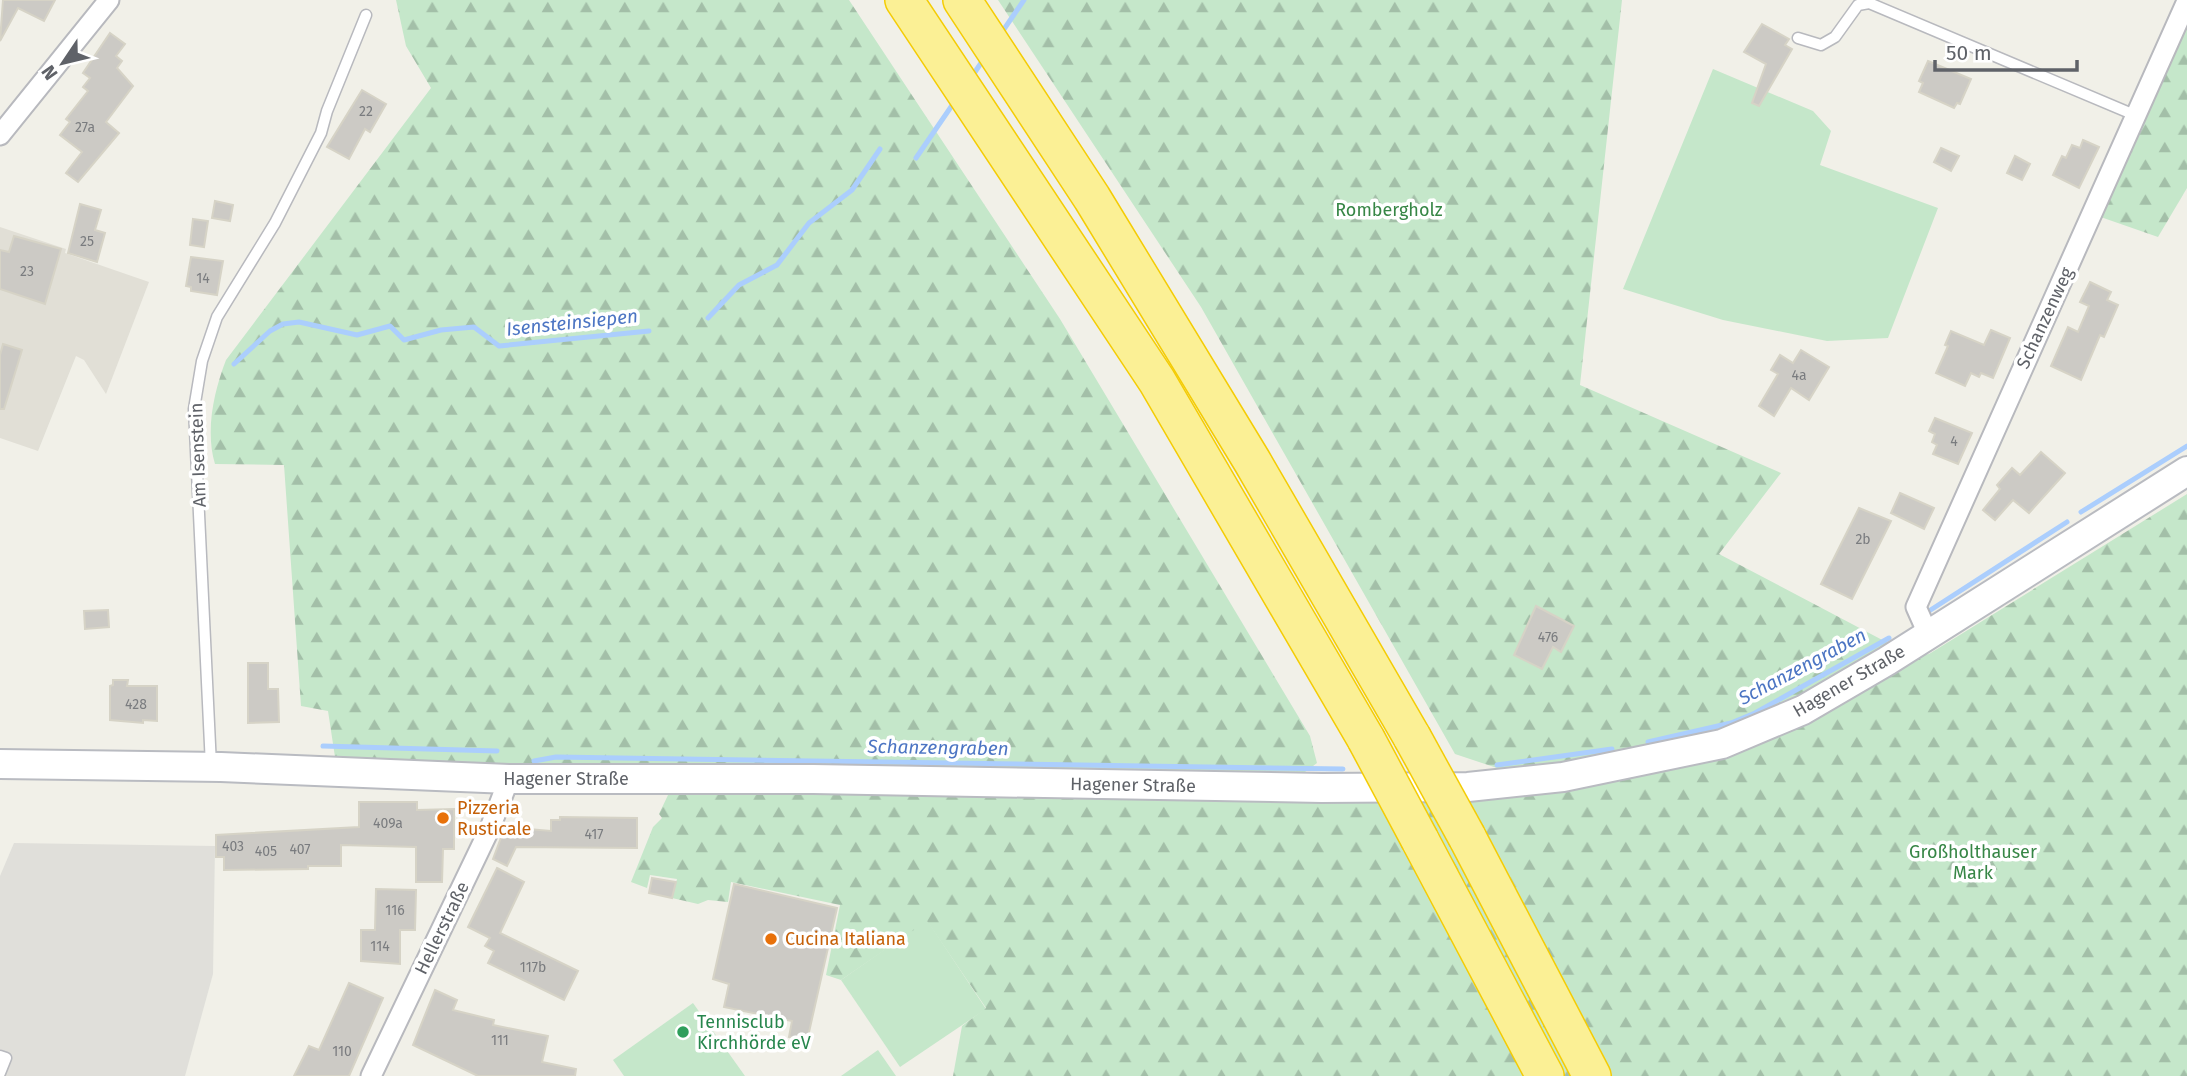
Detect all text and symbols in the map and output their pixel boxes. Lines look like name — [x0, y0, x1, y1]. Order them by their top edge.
north arrow — [28, 28, 98, 98]
scale bar — [1935, 28, 2077, 72]
text: 50 m — [1946, 40, 1992, 66]
text: N — [36, 61, 63, 84]
house number: 22 — [359, 103, 373, 120]
house number: 27a — [75, 119, 95, 136]
park label: Rombergholz — [1335, 199, 1443, 221]
house number: 25 — [80, 233, 94, 250]
house number: 23 — [20, 263, 34, 280]
street label: Schanzenweg — [2012, 263, 2078, 372]
house number: 14 — [196, 270, 210, 287]
water label: Isensteinsiepen — [505, 304, 639, 341]
house number: 4a — [1791, 367, 1807, 384]
street label: Am Isenstein — [185, 402, 211, 508]
house number: 4 — [1950, 433, 1958, 450]
house number: 2b — [1855, 531, 1871, 548]
water label: Schanzengraben — [1734, 623, 1870, 710]
house number: 476 — [1538, 629, 1558, 646]
street label: Hagener Straße — [1789, 640, 1909, 722]
house number: 428 — [125, 696, 147, 713]
water label: Schanzengraben — [866, 735, 1009, 760]
street label: Hagener Straße — [503, 768, 629, 790]
street label: Hagener Straße — [1070, 773, 1196, 797]
place label: Pizzeria Rusticale — [457, 797, 531, 840]
marker: Pizzeria Rusticale — [435, 810, 451, 826]
house number: 409a — [373, 815, 403, 832]
house number: 417 — [585, 826, 603, 843]
house number: 403 — [222, 838, 244, 855]
house number: 407 — [289, 841, 311, 858]
park label: Großholthauser Mark — [1909, 841, 2037, 884]
house number: 405 — [255, 843, 277, 860]
street label: Hellerstraße — [410, 878, 474, 978]
house number: 116 — [385, 902, 405, 919]
place label: Cucina Italiana — [785, 928, 906, 950]
marker: Cucina Italiana — [763, 931, 779, 947]
house number: 114 — [370, 938, 390, 955]
house number: 117b — [520, 959, 546, 976]
place label: Tennisclub Kirchhörde eV — [697, 1011, 811, 1054]
marker: Tennisclub Kirchhörde eV — [675, 1024, 691, 1040]
house number: 111 — [491, 1032, 509, 1049]
house number: 110 — [332, 1043, 352, 1060]

